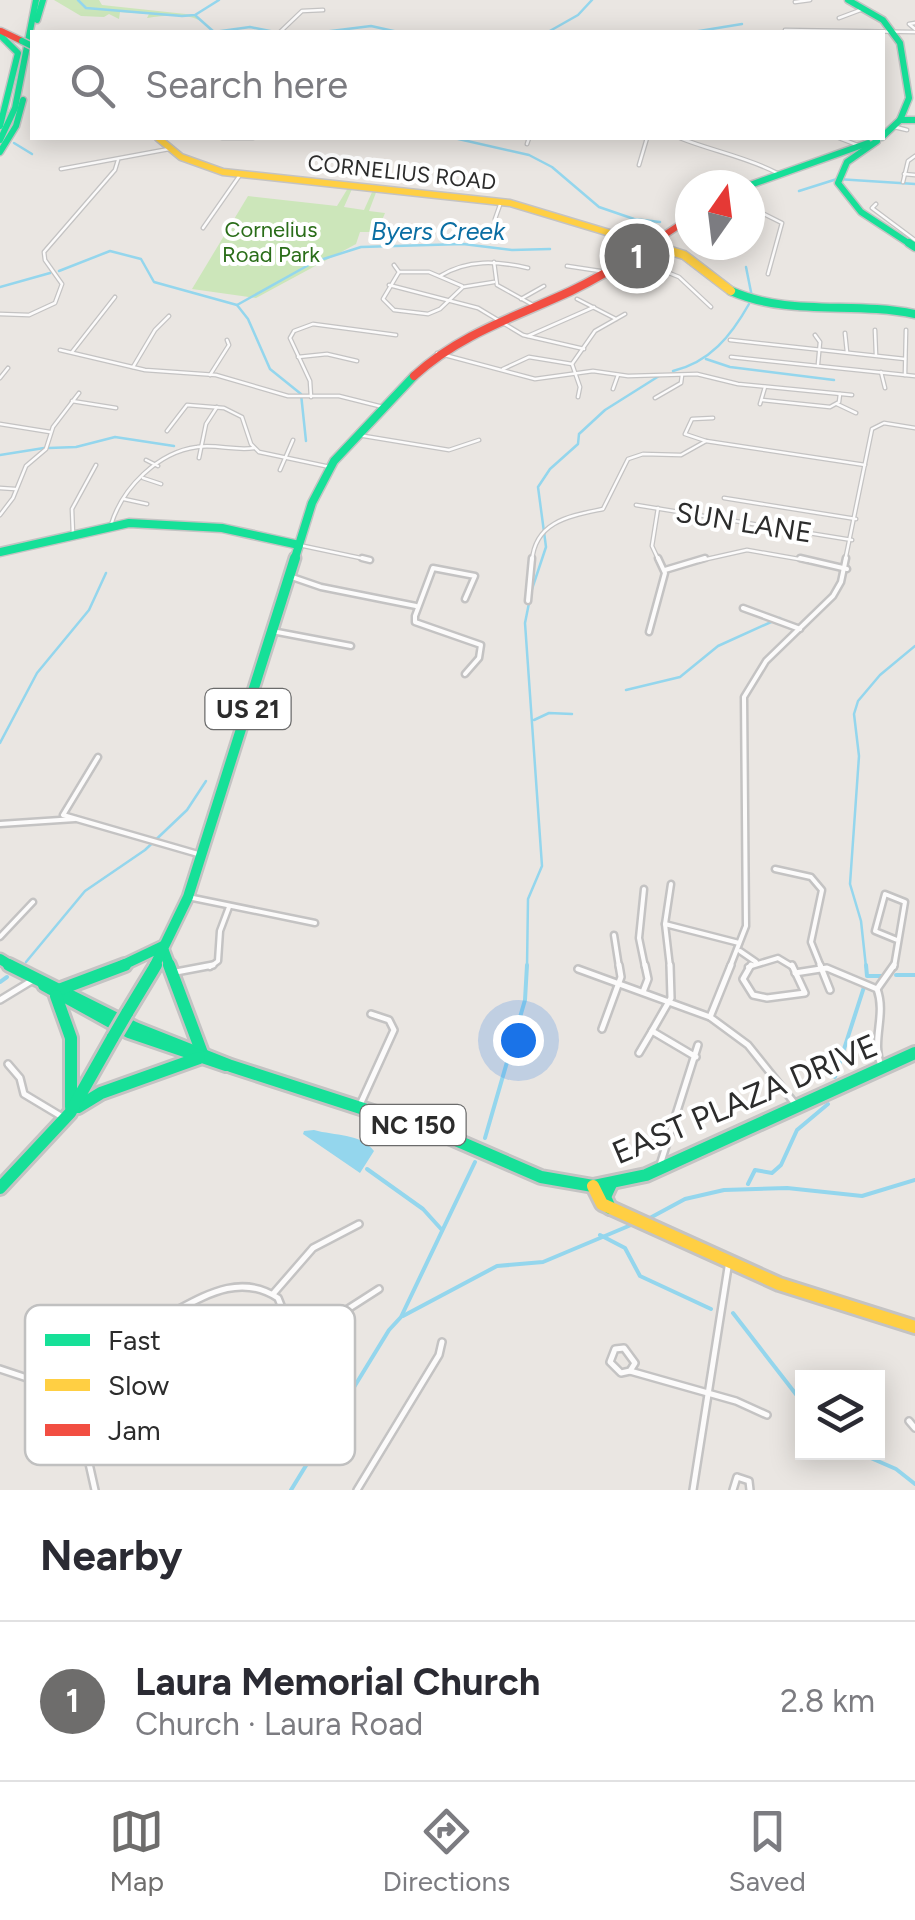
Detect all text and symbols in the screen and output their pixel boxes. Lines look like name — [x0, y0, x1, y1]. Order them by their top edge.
search box — [30, 30, 885, 140]
icon: search — [65, 58, 120, 113]
text: Search here — [145, 62, 348, 108]
street label: CORNELIUS ROAD — [306, 149, 498, 196]
north arrow — [675, 170, 765, 260]
park label: Cornelius Road Park — [222, 216, 320, 268]
water label: Byers Creek — [371, 216, 506, 246]
pin: 1 — [604, 218, 670, 294]
street label: SUN LANE — [674, 494, 814, 550]
road number: US 21 — [206, 689, 290, 729]
your location — [493, 1015, 544, 1066]
street label: EAST PLAZA DRIVE — [607, 1026, 883, 1172]
road number: NC 150 — [360, 1105, 466, 1145]
legend — [25, 1305, 355, 1465]
text: Fast — [108, 1323, 161, 1357]
text: Slow — [108, 1368, 169, 1402]
map controls — [795, 1370, 885, 1460]
button: layers — [795, 1370, 885, 1460]
text: Jam — [108, 1413, 161, 1447]
text: Nearby — [40, 1530, 182, 1581]
text: Laura Memorial Church — [135, 1659, 540, 1705]
text: 1 — [66, 1682, 79, 1720]
text: 2.8 km — [780, 1682, 875, 1720]
text: Church · Laura Road — [135, 1705, 423, 1743]
tab: Map — [109, 1804, 164, 1898]
tab: Directions — [383, 1804, 510, 1898]
tab: Saved — [729, 1804, 806, 1898]

